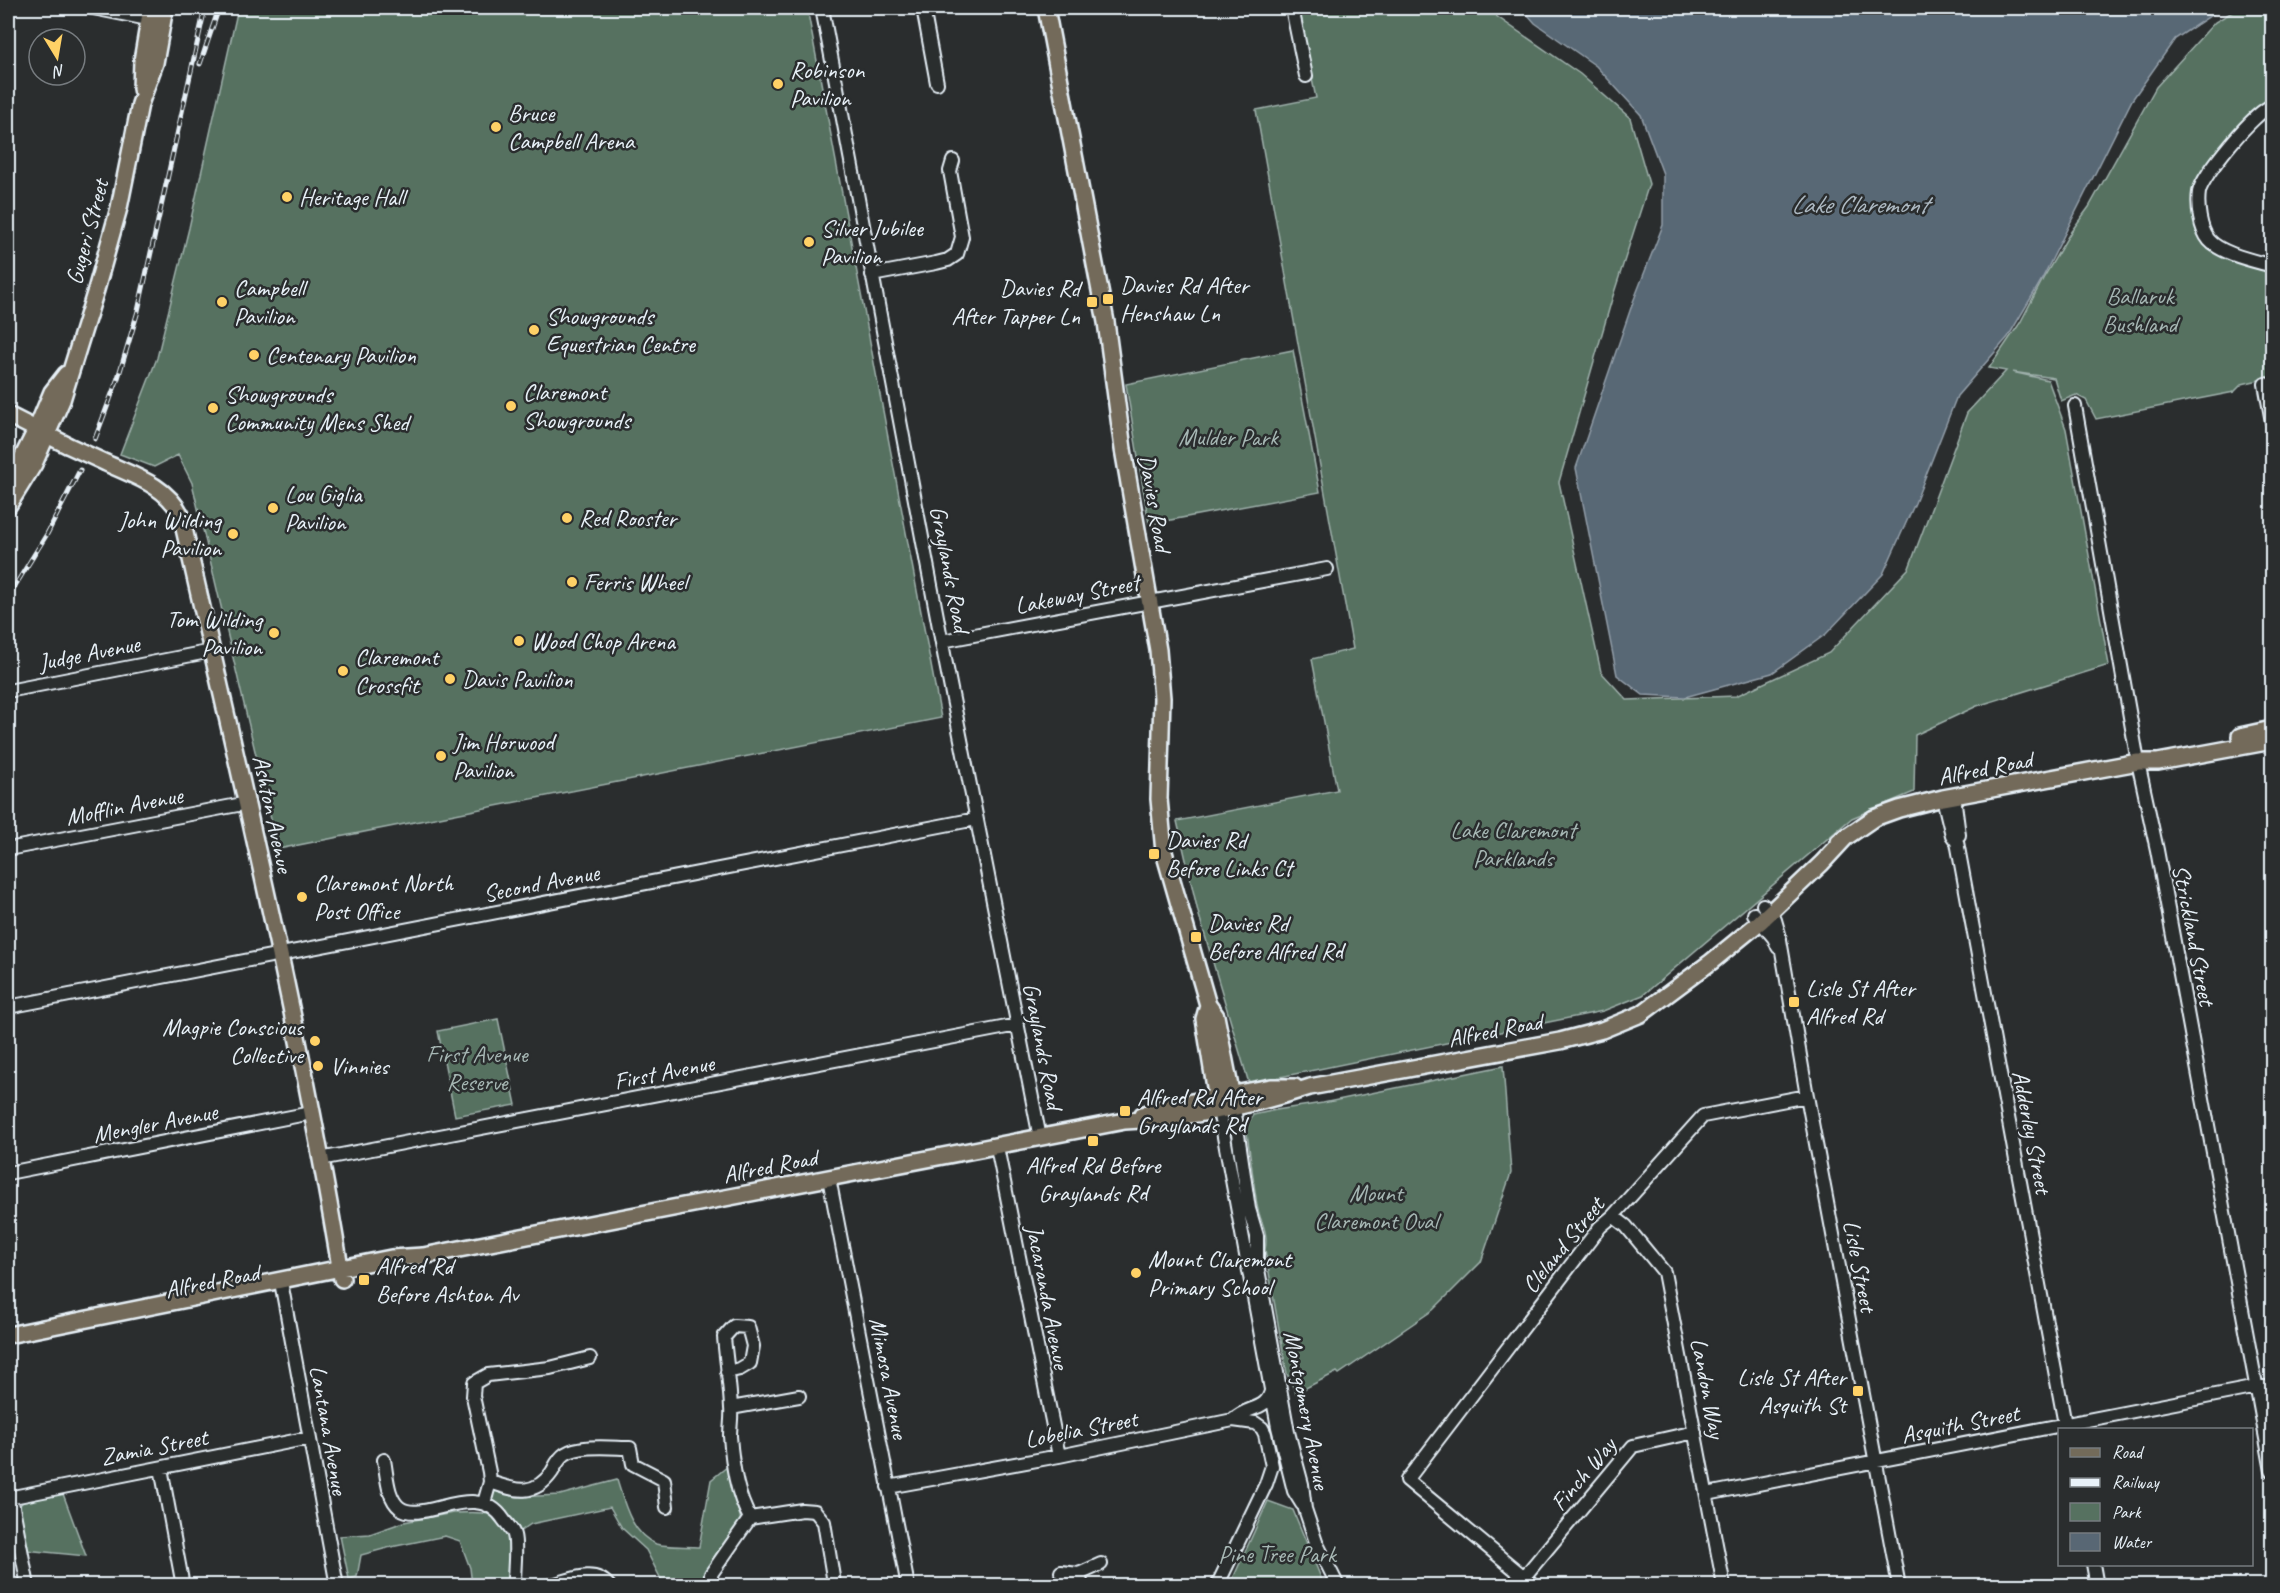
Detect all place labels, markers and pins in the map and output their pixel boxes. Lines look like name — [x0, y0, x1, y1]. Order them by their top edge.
place label: Robinson Pavilion — [790, 55, 866, 113]
marker: Robinson Pavilion — [771, 77, 785, 91]
place label: Bruce Campbell Arena — [508, 98, 636, 156]
marker: Bruce Campbell Arena — [489, 120, 503, 134]
place label: Heritage Hall — [299, 182, 409, 212]
marker: Heritage Hall — [280, 190, 294, 204]
place label: Silver Jubilee Pavilion — [821, 213, 925, 271]
marker: Silver Jubilee Pavilion — [802, 235, 816, 249]
place label: Davies Rd After Henshaw Ln — [1120, 270, 1251, 328]
place label: Campbell Pavilion — [234, 273, 309, 331]
place label: Davies Rd After Tapper Ln — [952, 273, 1084, 331]
marker: Davies Rd After Henshaw Ln — [1101, 292, 1115, 306]
marker: Campbell Pavilion — [215, 295, 229, 309]
marker: Davies Rd After Tapper Ln — [1085, 295, 1099, 309]
place label: Showgrounds Equestrian Centre — [546, 301, 697, 359]
marker: Showgrounds Equestrian Centre — [527, 323, 541, 337]
place label: Centenary Pavilion — [266, 340, 416, 370]
marker: Centenary Pavilion — [247, 348, 261, 362]
place label: Claremont Showgrounds — [523, 377, 633, 435]
place label: Showgrounds Community Mens Shed — [225, 379, 412, 437]
marker: Claremont Showgrounds — [504, 399, 518, 413]
marker: Showgrounds Community Mens Shed — [206, 401, 220, 415]
place label: Lou Giglia Pavilion — [285, 479, 363, 537]
marker: Lou Giglia Pavilion — [266, 501, 280, 515]
place label: Red Rooster — [579, 503, 679, 533]
place label: John Wilding Pavilion — [118, 505, 222, 563]
marker: Red Rooster — [560, 511, 574, 525]
marker: John Wilding Pavilion — [226, 527, 240, 541]
place label: Ferris Wheel — [584, 567, 691, 597]
marker: Ferris Wheel — [565, 575, 579, 589]
place label: Tom Wilding Pavilion — [166, 604, 264, 662]
marker: Tom Wilding Pavilion — [267, 626, 281, 640]
place label: Wood Chop Arena — [531, 626, 676, 656]
marker: Wood Chop Arena — [512, 634, 526, 648]
place label: Claremont Crossfit — [355, 642, 440, 700]
marker: Claremont Crossfit — [336, 664, 350, 678]
place label: Davis Pavilion — [462, 664, 573, 694]
marker: Davis Pavilion — [443, 672, 457, 686]
place label: Jim Horwood Pavilion — [452, 727, 557, 785]
marker: Jim Horwood Pavilion — [434, 749, 448, 763]
place label: Davies Rd Before Links Ct — [1166, 825, 1295, 883]
marker: Davies Rd Before Links Ct — [1147, 847, 1161, 861]
place label: Claremont North Post Office — [314, 868, 454, 926]
marker: Claremont North Post Office — [295, 890, 309, 904]
place label: Davies Rd Before Alfred Rd — [1208, 908, 1346, 966]
marker: Davies Rd Before Alfred Rd — [1189, 930, 1203, 944]
place label: Lisle St After Alfred Rd — [1806, 973, 1917, 1031]
marker: Lisle St After Alfred Rd — [1787, 995, 1801, 1009]
place label: Magpie Conscious Collective — [162, 1012, 305, 1070]
marker: Magpie Conscious Collective — [308, 1034, 322, 1048]
place label: Vinnies — [330, 1051, 390, 1081]
marker: Vinnies — [311, 1059, 325, 1073]
place label: Alfred Rd After Graylands Rd — [1137, 1082, 1264, 1140]
marker: Alfred Rd After Graylands Rd — [1118, 1104, 1132, 1118]
marker: Alfred Rd Before Graylands Rd — [1086, 1134, 1100, 1148]
place label: Alfred Rd Before Graylands Rd — [1026, 1150, 1163, 1208]
place label: Mount Claremont Primary School — [1148, 1244, 1293, 1302]
place label: Alfred Rd Before Ashton Av — [376, 1251, 520, 1309]
marker: Mount Claremont Primary School — [1129, 1266, 1143, 1280]
marker: Alfred Rd Before Ashton Av — [357, 1273, 371, 1287]
place label: Lisle St After Asquith St — [1737, 1362, 1848, 1420]
marker: Lisle St After Asquith St — [1851, 1384, 1865, 1398]

